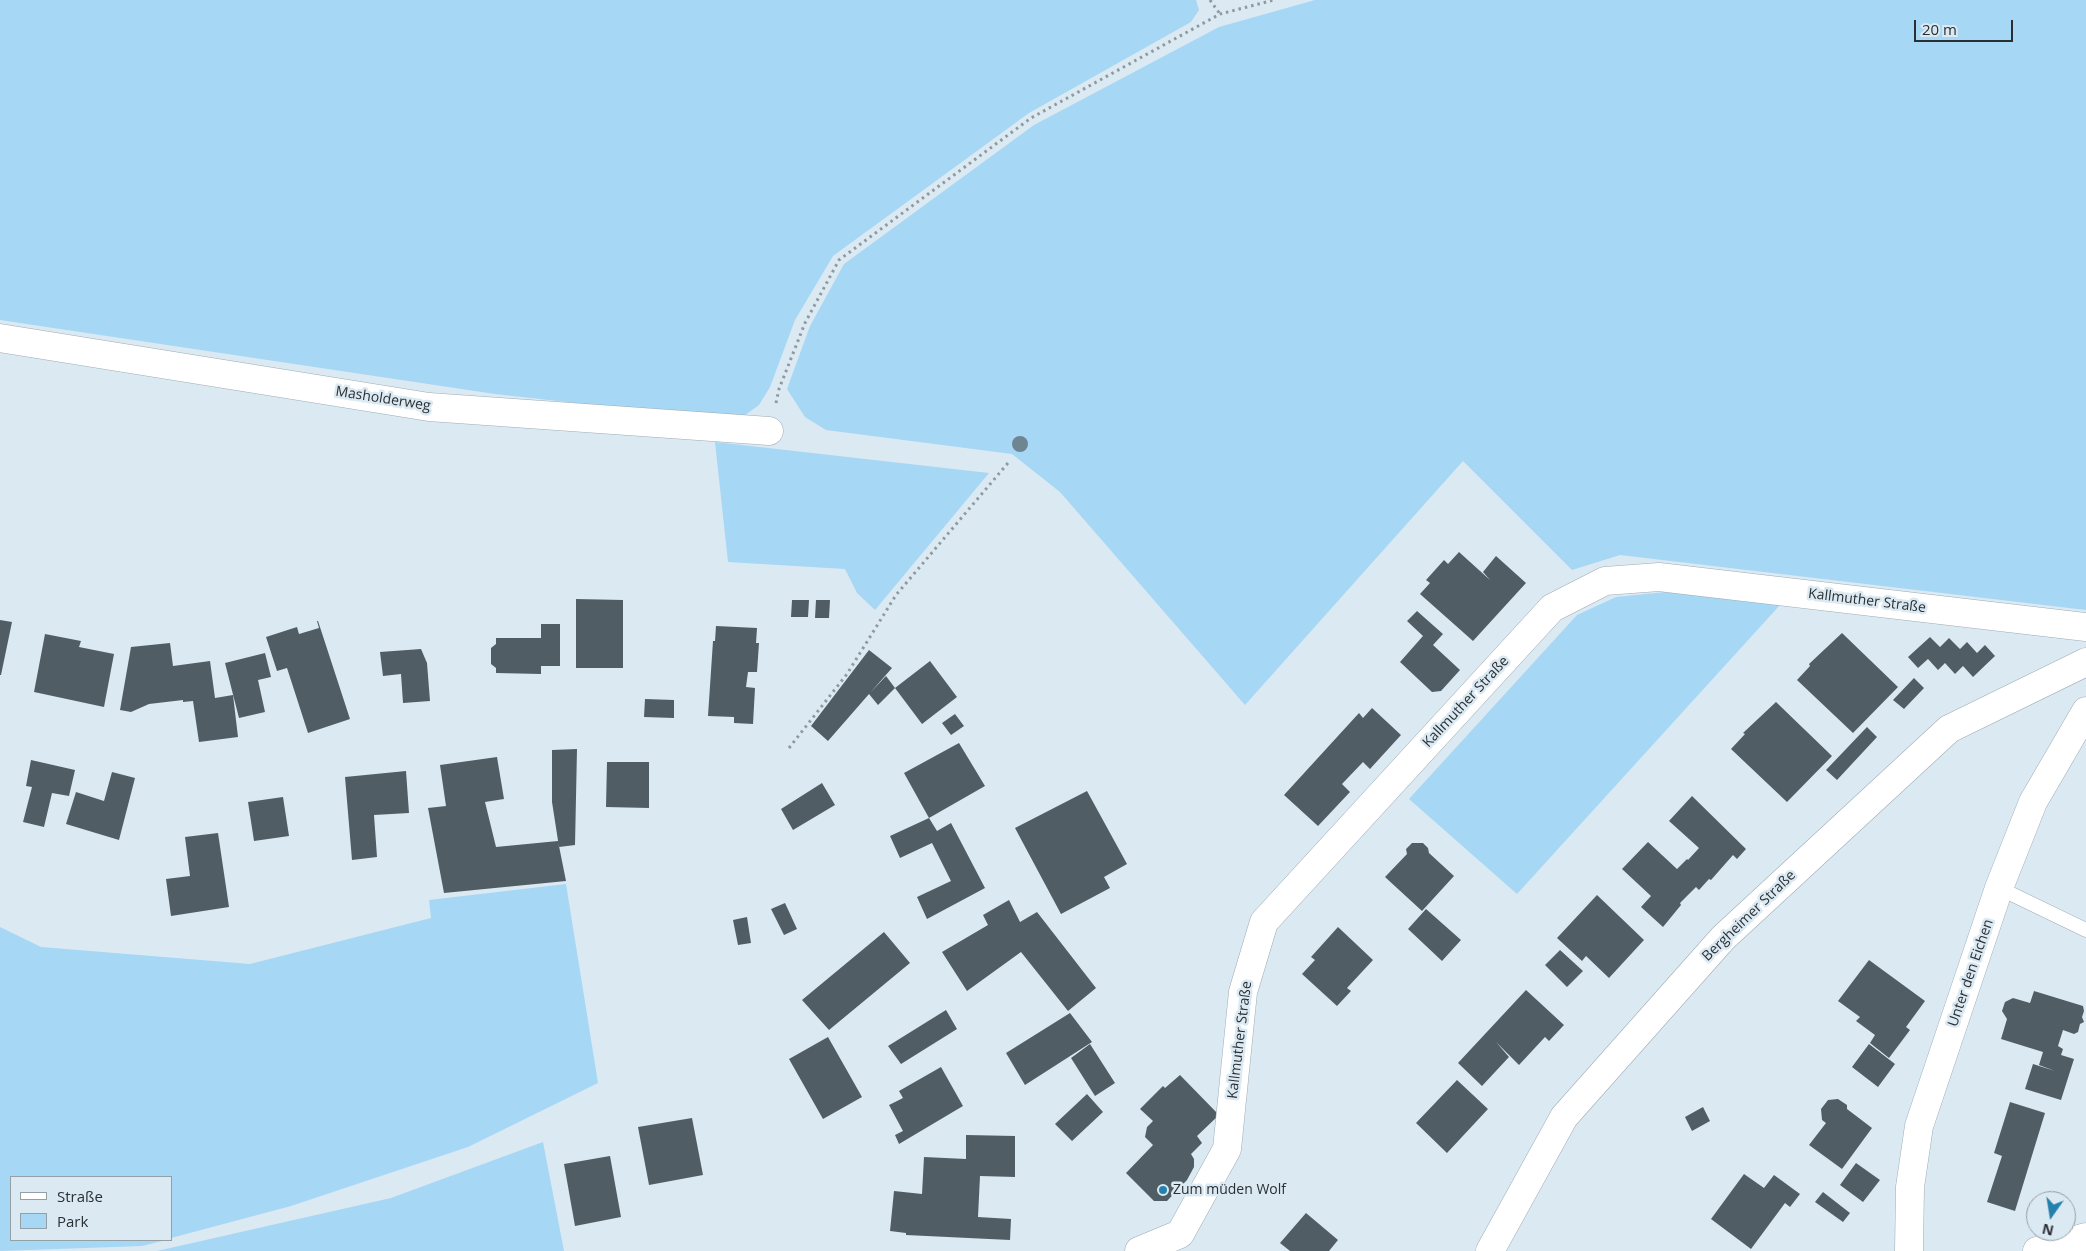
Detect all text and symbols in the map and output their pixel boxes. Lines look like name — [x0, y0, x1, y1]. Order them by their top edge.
scale bar — [1916, 10, 2015, 42]
text: 20 m — [1922, 19, 1957, 39]
street label: Masholderweg — [334, 383, 432, 415]
street label: Kallmuther Straße — [1807, 585, 1927, 617]
street label: Kallmuther Straße — [1419, 653, 1513, 751]
street label: Bergheimer Straße — [1699, 867, 1799, 965]
street label: Unter den Eichen — [1945, 917, 1997, 1029]
street label: Kallmuther Straße — [1224, 980, 1256, 1100]
legend — [10, 1176, 172, 1241]
place label: Zum müden Wolf — [1173, 1182, 1286, 1198]
marker: Zum müden Wolf — [1157, 1184, 1169, 1196]
text: Straße — [57, 1186, 103, 1206]
north arrow — [2026, 1191, 2076, 1241]
text: Park — [57, 1211, 88, 1231]
text: N — [2040, 1220, 2055, 1241]

